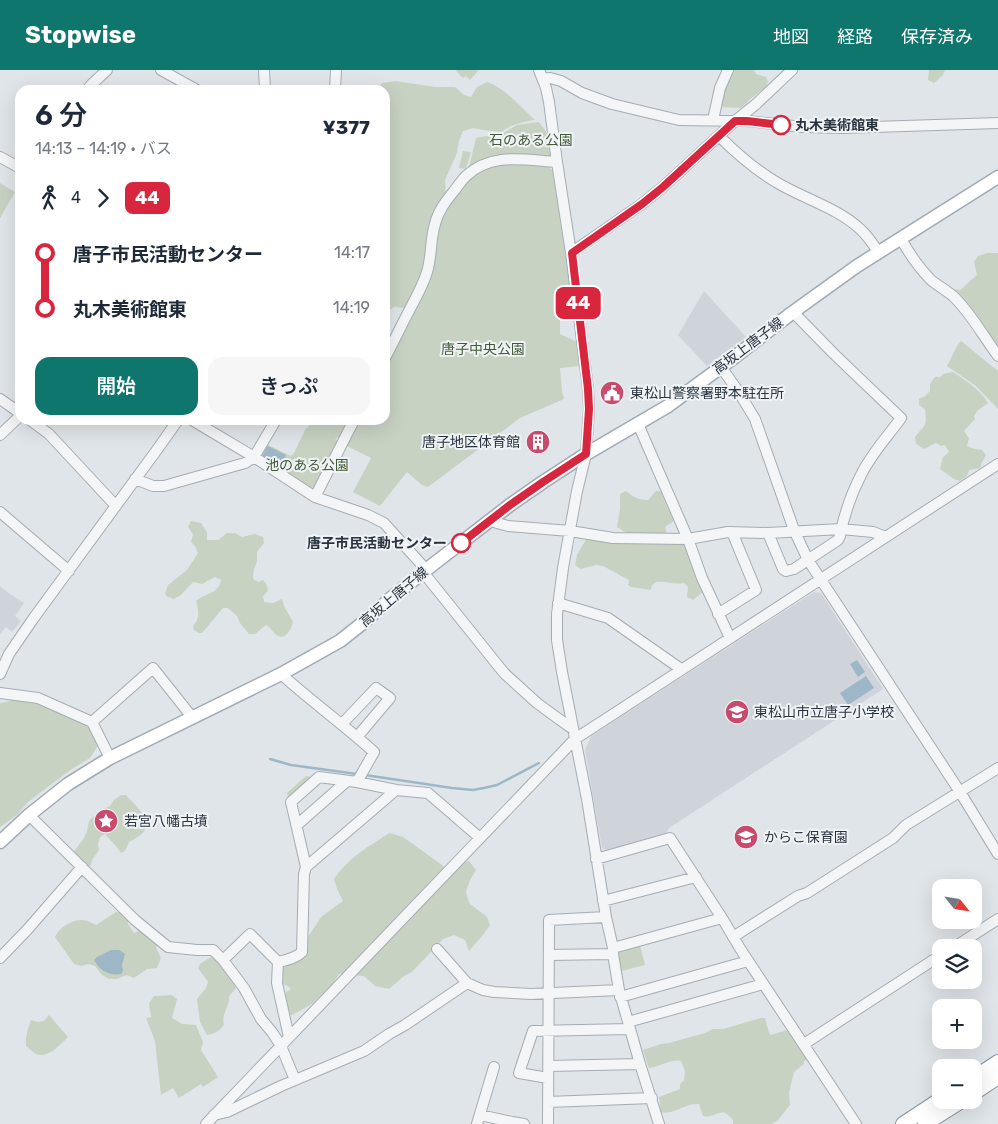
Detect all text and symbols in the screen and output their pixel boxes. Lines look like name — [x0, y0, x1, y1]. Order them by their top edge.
text: Stopwise — [25, 21, 136, 49]
text: 地図 — [773, 26, 809, 48]
text: 経路 — [837, 26, 873, 48]
text: 保存済み — [901, 26, 973, 48]
text: 6 分 — [35, 99, 87, 132]
marker: 丸木美術館東 — [771, 115, 791, 135]
text: ¥377 — [323, 116, 370, 139]
place label: 丸木美術館東 — [795, 117, 879, 134]
park label: 石のある公園 — [489, 132, 573, 149]
text: 14:13 – 14:19 · バス — [35, 139, 172, 158]
icon: walk — [35, 184, 63, 212]
icon: forward — [89, 184, 117, 212]
text: 44 — [135, 187, 160, 209]
text: 4 — [71, 188, 81, 207]
text: 唐子市民活動センター — [73, 243, 263, 266]
text: 14:17 — [334, 243, 370, 262]
line badge: 44 — [556, 287, 600, 319]
text: 44 — [566, 292, 590, 314]
text: 丸木美術館東 — [73, 298, 187, 321]
text: 14:19 — [333, 298, 370, 317]
street label: 高坂上唐子線 — [709, 314, 787, 378]
park label: 唐子中央公園 — [441, 341, 525, 358]
button: 開始 — [35, 357, 198, 415]
button: きっぷ — [208, 357, 370, 415]
public building icon: 東松山警察署野本駐在所 — [599, 380, 625, 406]
place label: 東松山警察署野本駐在所 — [630, 385, 784, 402]
building icon: 唐子地区体育館 — [525, 429, 551, 455]
place label: 唐子地区体育館 — [422, 434, 520, 451]
park label: 池のある公園 — [265, 457, 349, 474]
marker: 唐子市民活動センター — [451, 533, 471, 553]
place label: 唐子市民活動センター — [307, 535, 447, 552]
street label: 高坂上唐子線 — [356, 563, 432, 631]
school or university icon: 東松山市立唐子小学校 — [724, 699, 750, 725]
place label: 東松山市立唐子小学校 — [754, 704, 894, 721]
place icon: 若宮八幡古墳 — [93, 808, 119, 834]
place label: 若宮八幡古墳 — [124, 813, 208, 830]
school or university icon: からこ保育園 — [733, 824, 759, 850]
place label: からこ保育園 — [764, 829, 848, 846]
north arrow — [932, 879, 982, 929]
map controls — [932, 879, 982, 1109]
button: layers — [932, 939, 982, 989]
button: + — [932, 999, 982, 1049]
button: − — [932, 1059, 982, 1109]

